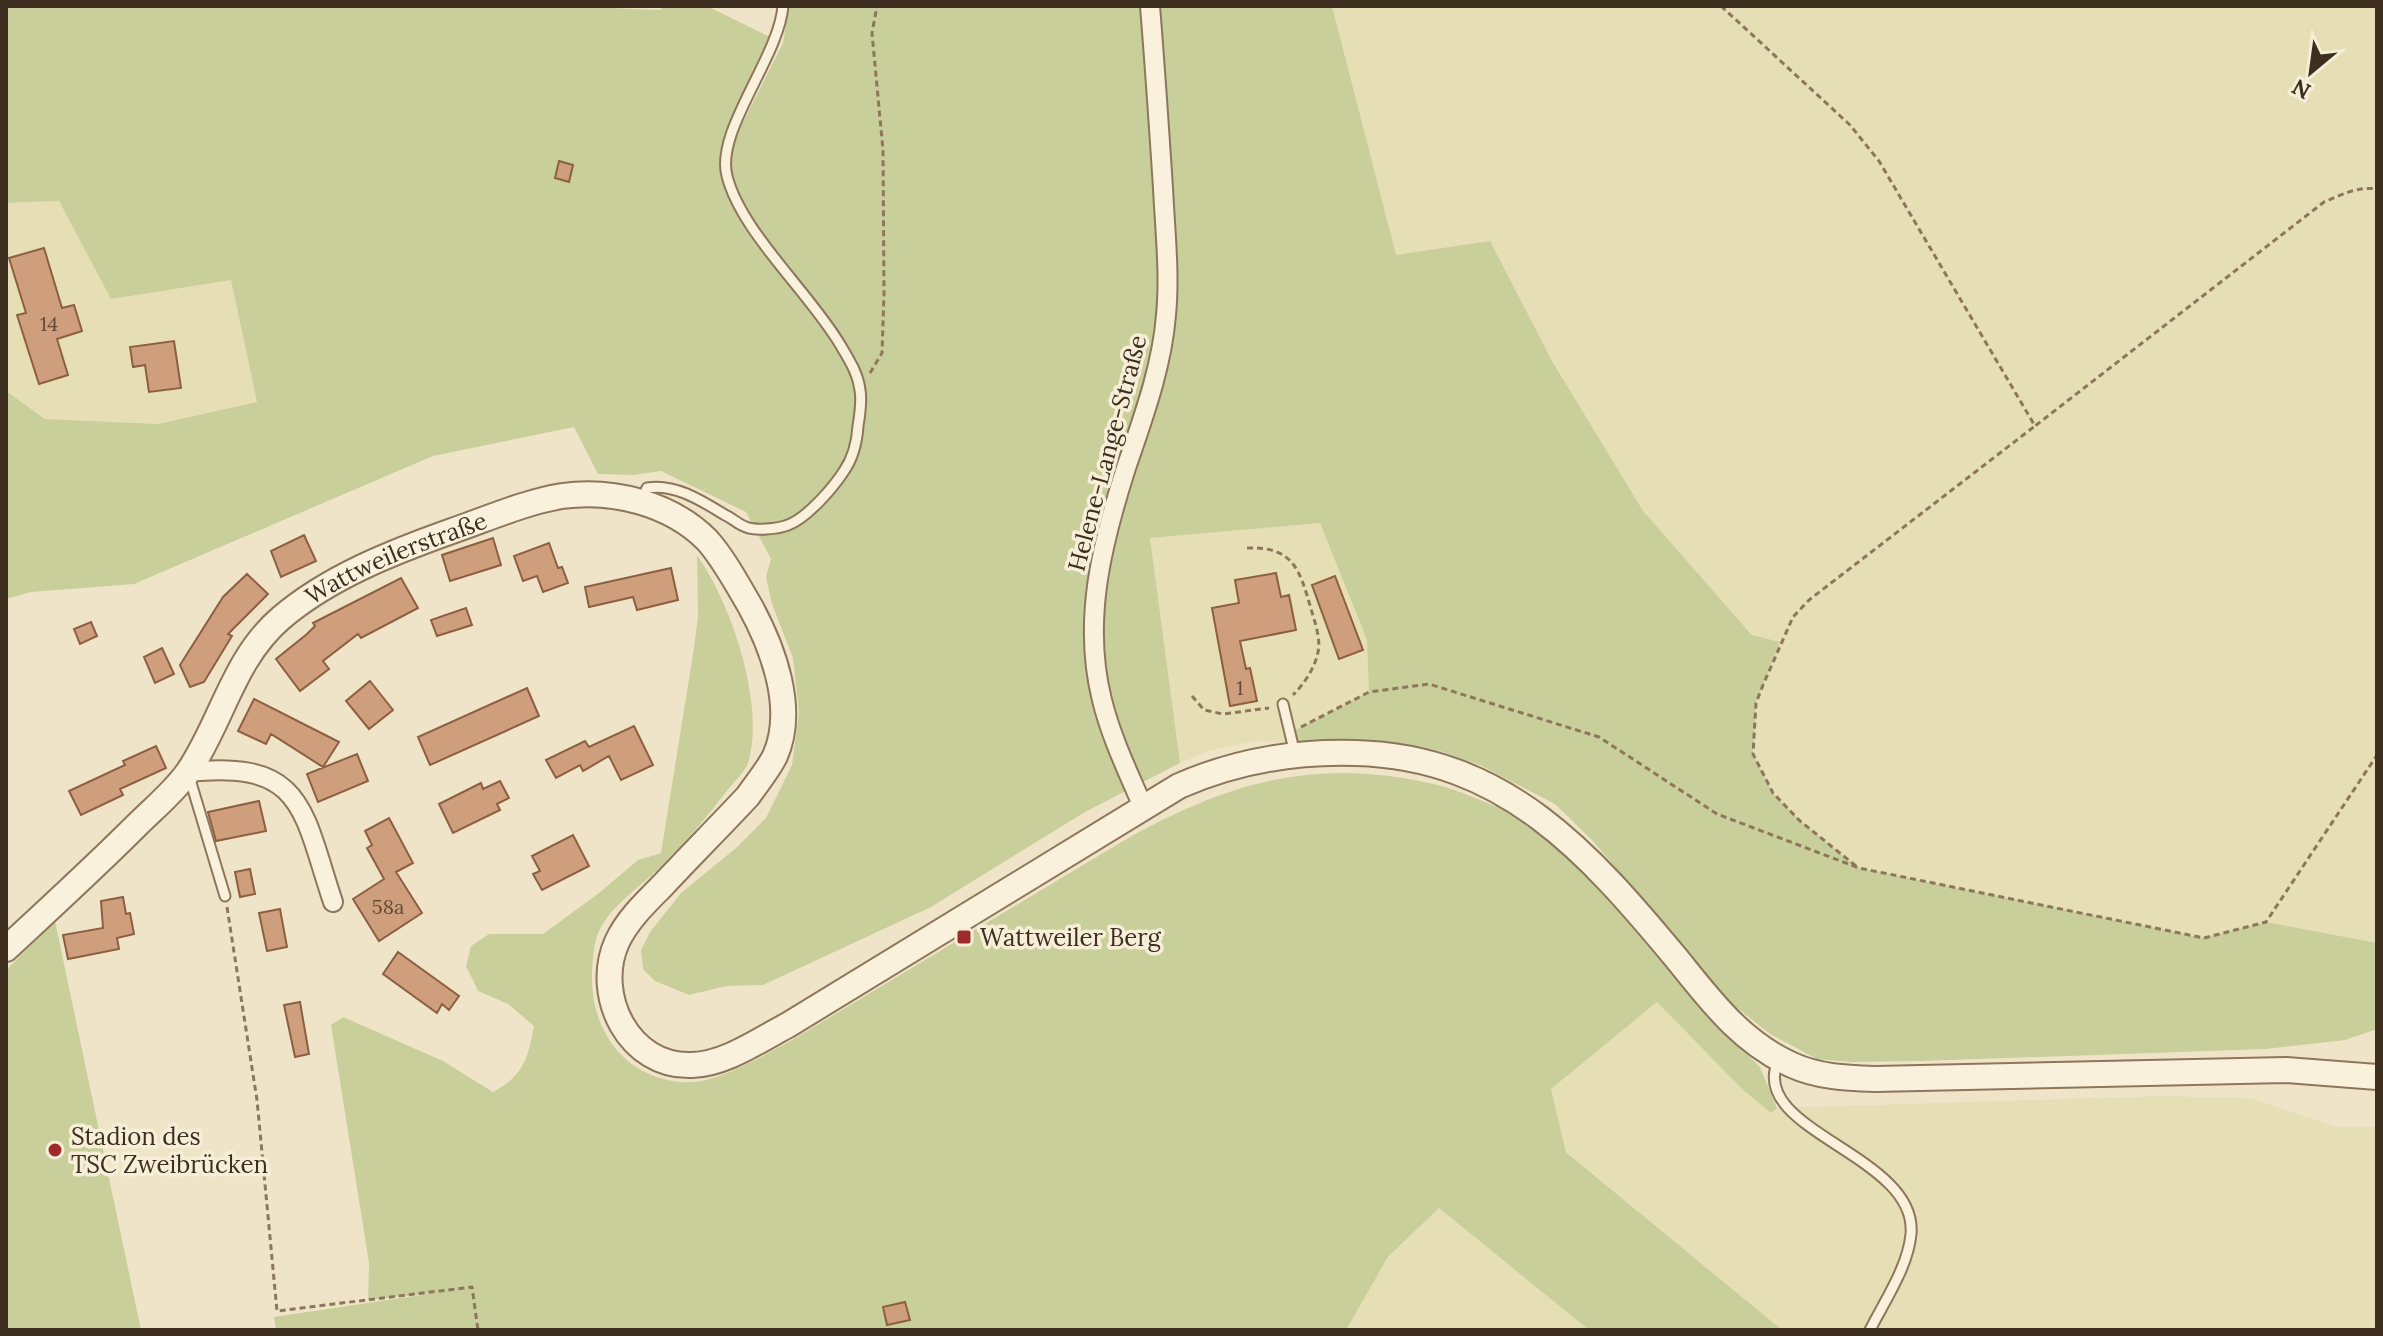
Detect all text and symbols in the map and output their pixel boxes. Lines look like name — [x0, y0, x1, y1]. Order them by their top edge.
north arrow — [2271, 32, 2351, 112]
text: N — [2287, 73, 2316, 106]
house number: 14 — [40, 311, 58, 336]
street label: Helene-Lange-Straße — [1061, 331, 1153, 575]
street label: Wattweilerstraße — [299, 504, 491, 611]
house number: 1 — [1236, 675, 1244, 700]
house number: 58a — [372, 894, 404, 919]
place label: Wattweiler Berg — [980, 922, 1162, 953]
marker: Wattweiler Berg — [955, 928, 973, 946]
place label: Stadion des TSC Zweibrücken — [71, 1121, 268, 1180]
marker: Stadion des TSC Zweibrücken — [46, 1141, 64, 1159]

